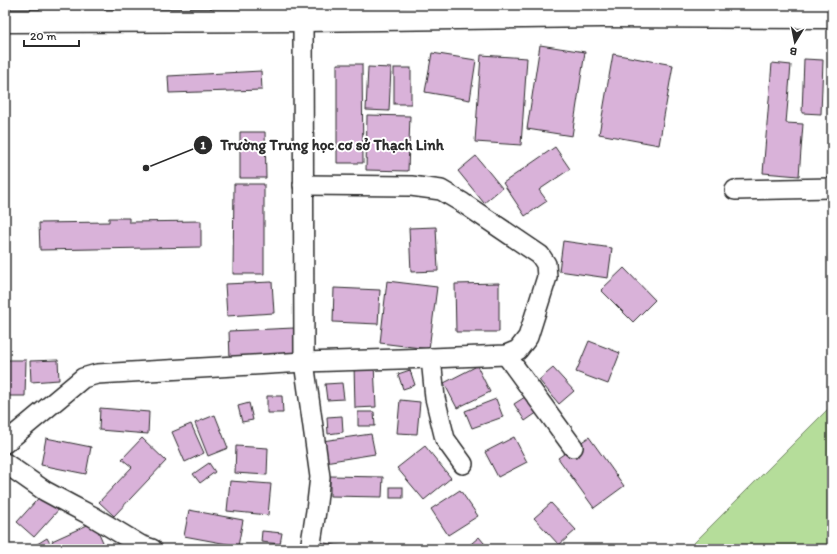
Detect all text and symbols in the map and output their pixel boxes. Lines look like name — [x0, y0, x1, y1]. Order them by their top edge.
scale bar — [24, 22, 79, 48]
north arrow — [775, 22, 815, 62]
text: 20 m — [30, 29, 57, 43]
text: B — [789, 44, 798, 58]
callout: Trường Trung học cơ sở Thạch Linh — [193, 131, 451, 158]
text: Trường Trung học cơ sở Thạch Linh — [219, 136, 445, 155]
text: 1 — [200, 138, 206, 152]

